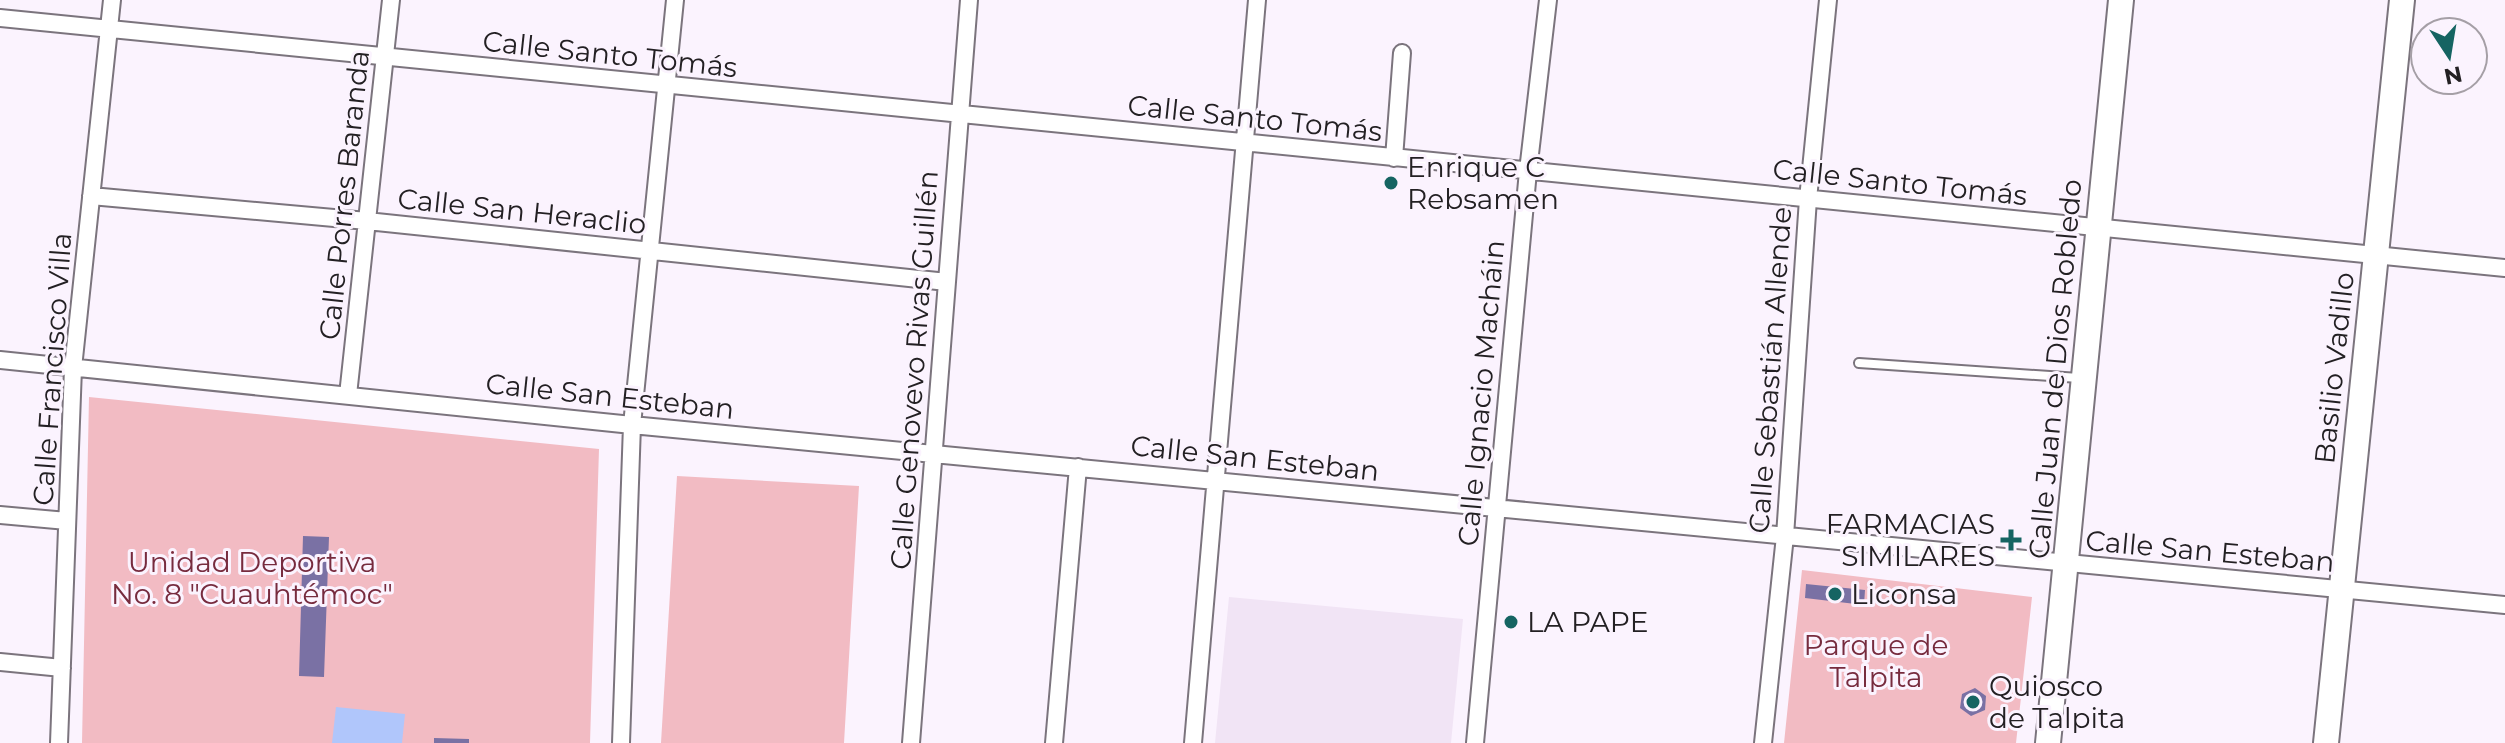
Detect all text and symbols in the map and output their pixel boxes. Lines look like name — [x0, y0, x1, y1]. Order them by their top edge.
north arrow — [2409, 16, 2489, 96]
street label: Calle Santo Tomás — [481, 24, 739, 84]
street label: Calle Porres Baranda — [312, 48, 376, 342]
text: N — [2442, 60, 2465, 90]
street label: Calle Santo Tomás — [1126, 88, 1384, 148]
place label: Enrique C Rebsamen — [1407, 150, 1559, 216]
street label: Calle Santo Tomás — [1771, 152, 2029, 212]
street label: Calle Genovevo Rivas Guillén — [883, 169, 945, 571]
marker: Enrique C Rebsamen — [1382, 174, 1400, 192]
street label: Calle Juan de Dios Robledo — [2021, 178, 2089, 560]
street label: Calle San Heraclio — [396, 181, 648, 241]
street label: Calle Sebastián Allende — [1742, 206, 1798, 534]
street label: Calle Francisco Villa — [25, 231, 79, 507]
street label: Calle Ignacio Macháin — [1451, 238, 1511, 548]
street label: Basilio Vadillo — [2307, 271, 2361, 465]
street label: Calle San Esteban — [484, 366, 736, 426]
street label: Calle San Esteban — [1129, 428, 1381, 488]
place label: FARMACIAS SIMILARES — [1826, 507, 1995, 573]
street label: Calle San Esteban — [2084, 523, 2336, 579]
marker: FARMACIAS SIMILARES — [2002, 531, 2020, 549]
park label: Unidad Deportiva No. 8 "Cuauhtémoc" — [111, 545, 393, 611]
place label: Liconsa — [1851, 577, 1957, 611]
marker: Liconsa — [1826, 585, 1844, 603]
place label: LA PAPE — [1527, 605, 1648, 639]
marker: LA PAPE — [1502, 613, 1520, 631]
park label: Parque de Talpita — [1803, 628, 1949, 694]
place label: Quiosco de Talpita — [1989, 669, 2125, 735]
marker: Quiosco de Talpita — [1964, 693, 1982, 711]

